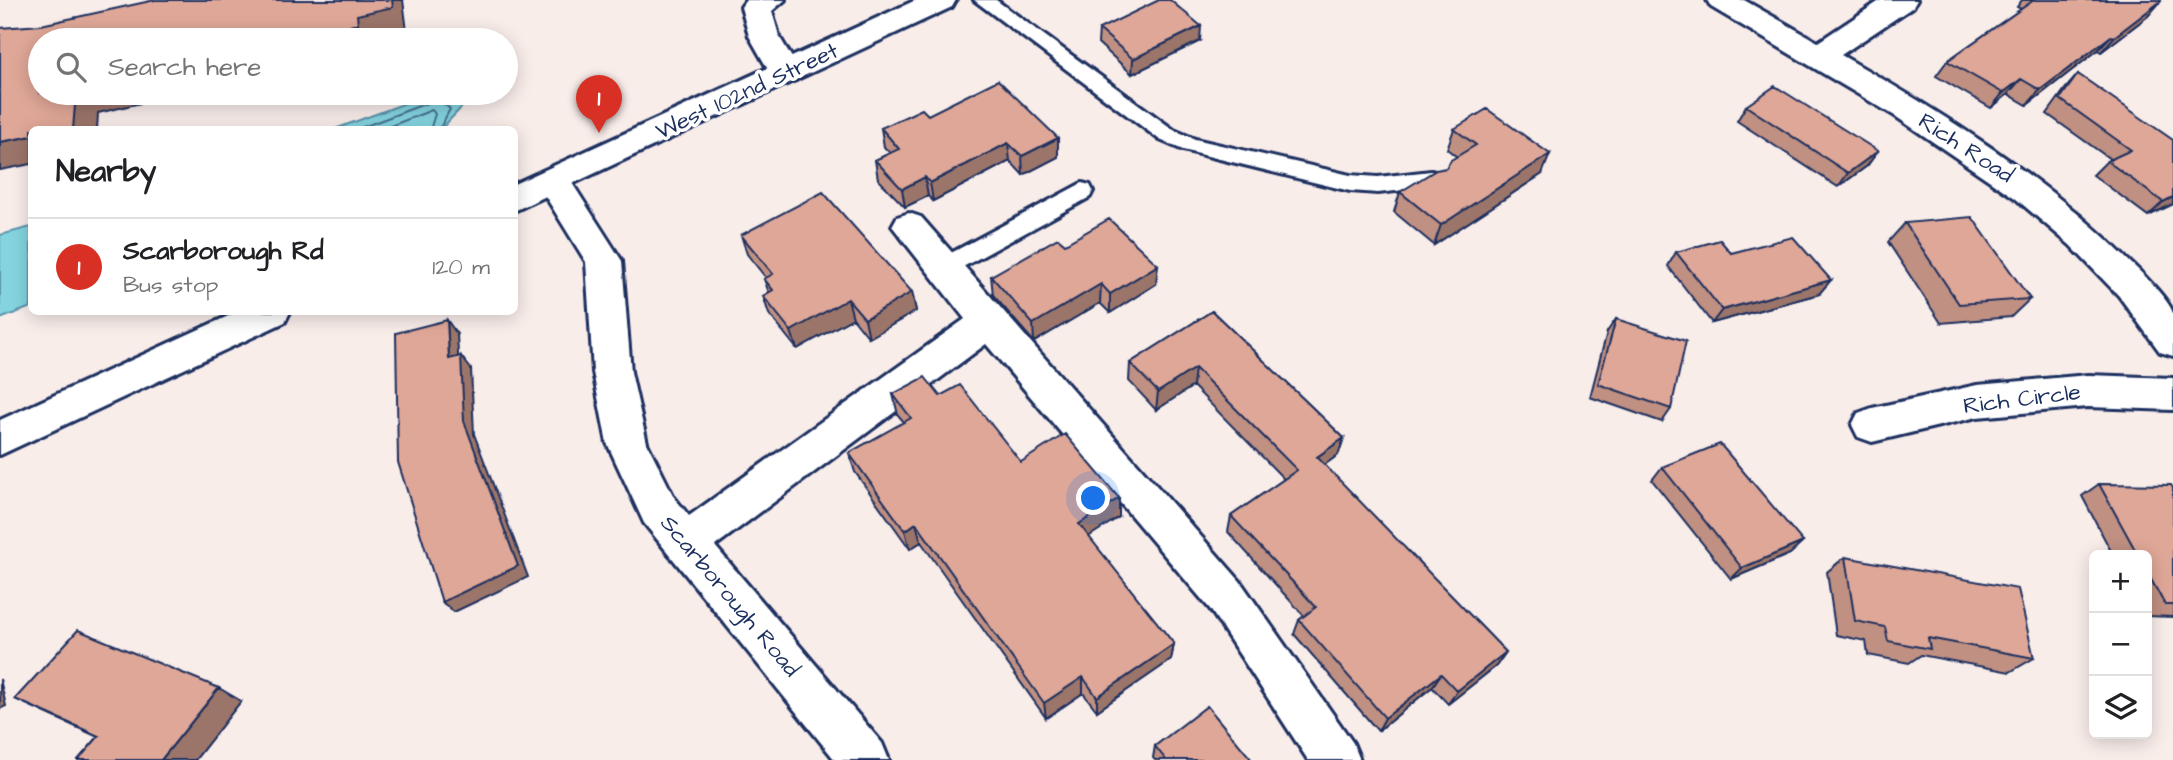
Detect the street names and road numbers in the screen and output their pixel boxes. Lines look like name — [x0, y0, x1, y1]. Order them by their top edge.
street label: West 102nd Street — [650, 34, 844, 147]
street label: Rich Road — [1912, 105, 2020, 191]
street label: Rich Circle — [1961, 376, 2083, 422]
street label: Scarborough Road — [652, 508, 807, 685]

